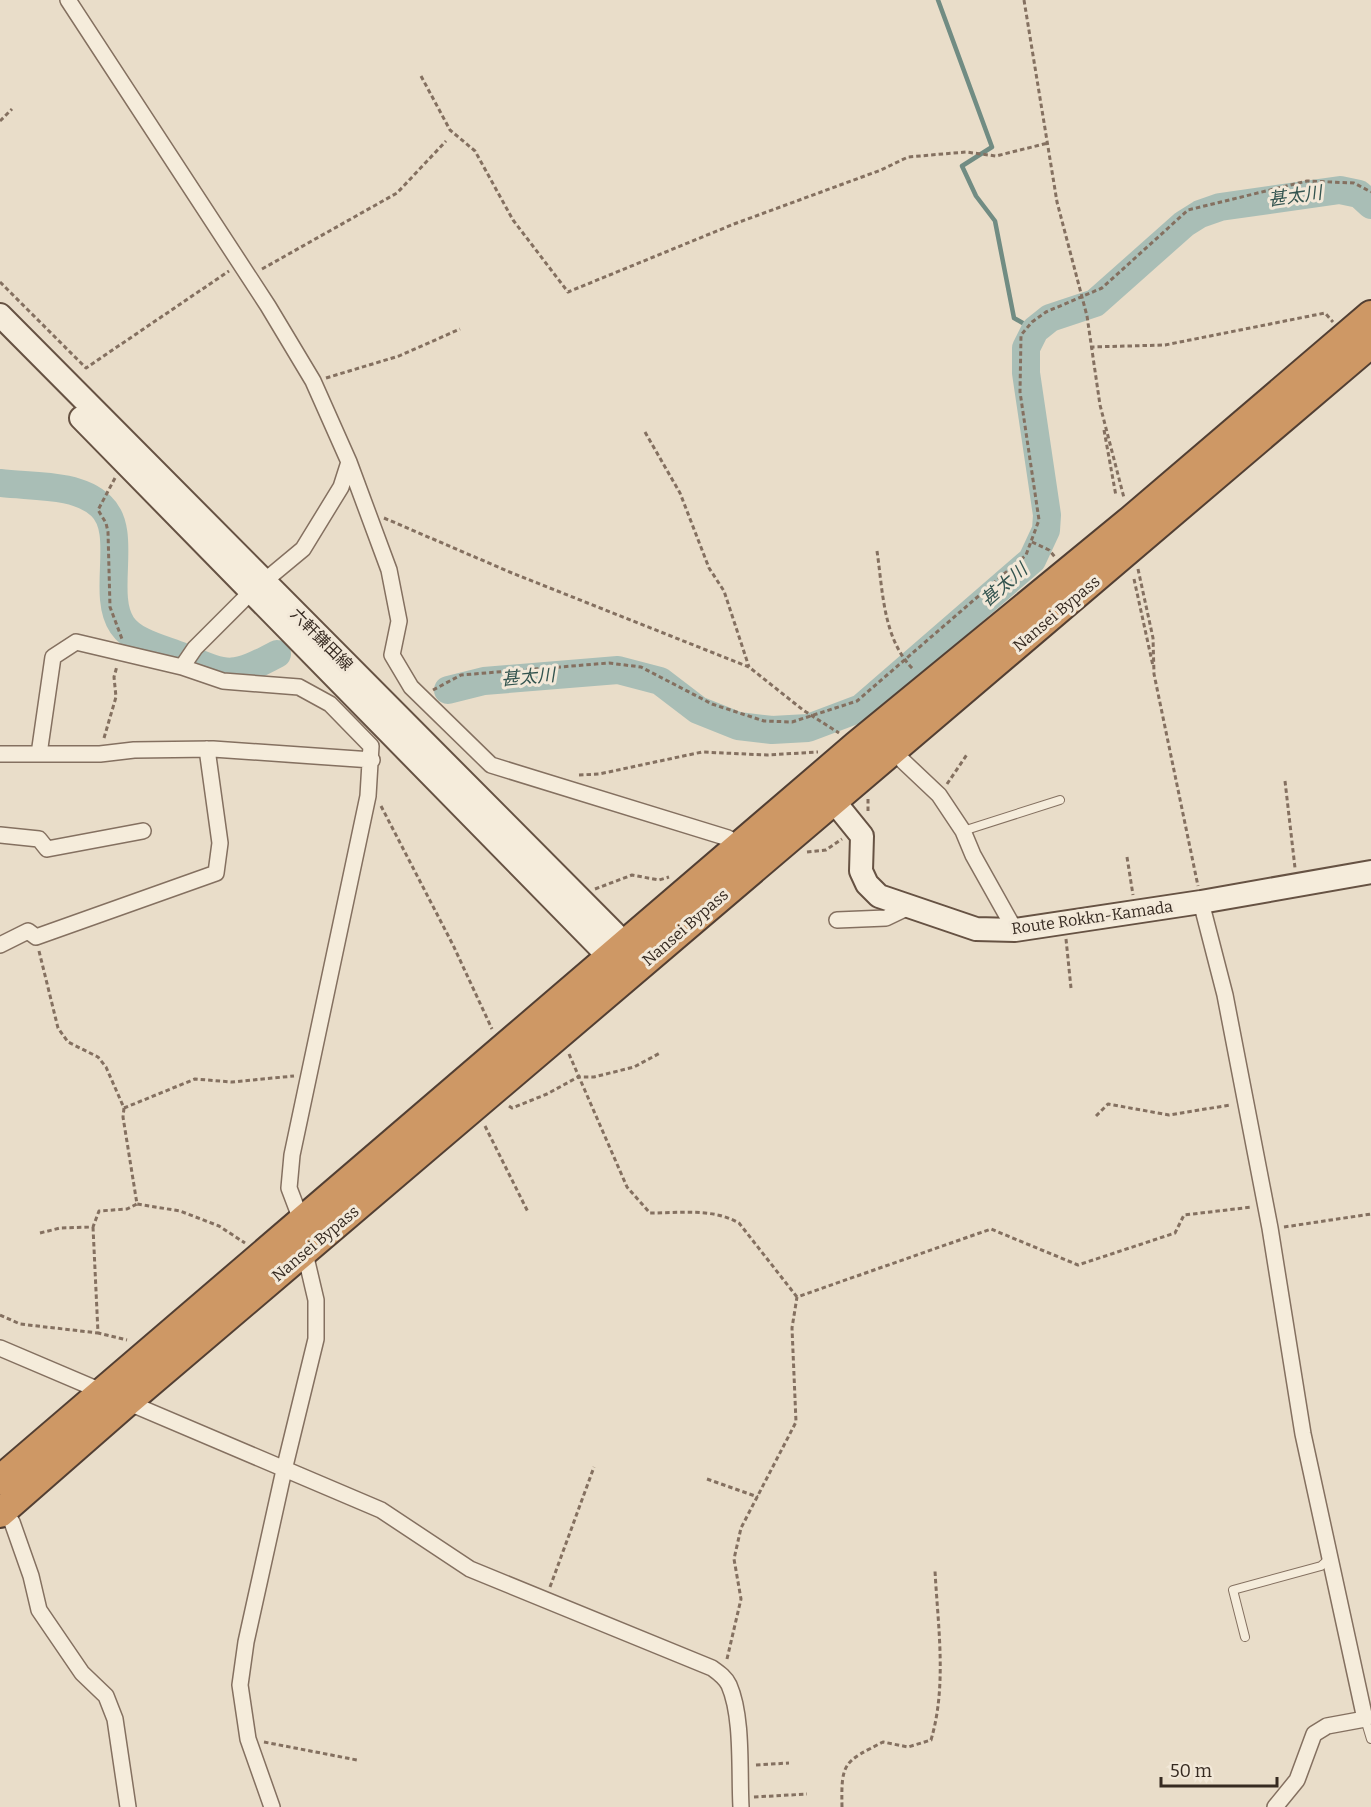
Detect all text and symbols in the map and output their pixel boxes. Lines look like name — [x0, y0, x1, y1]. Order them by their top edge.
water label: 甚太川 — [1267, 181, 1325, 211]
water label: 甚太川 — [976, 558, 1033, 611]
street label: Nansei Bypass — [1009, 572, 1104, 655]
street label: 六軒鎌田線 — [287, 604, 357, 674]
water label: 甚太川 — [500, 664, 558, 690]
street label: Nansei Bypass — [639, 885, 732, 970]
street label: Route Rokkn-Kamada — [1010, 897, 1174, 938]
street label: Nansei Bypass — [268, 1202, 363, 1285]
scale bar — [1161, 1750, 1276, 1788]
text: 50 m — [1170, 1760, 1212, 1782]

